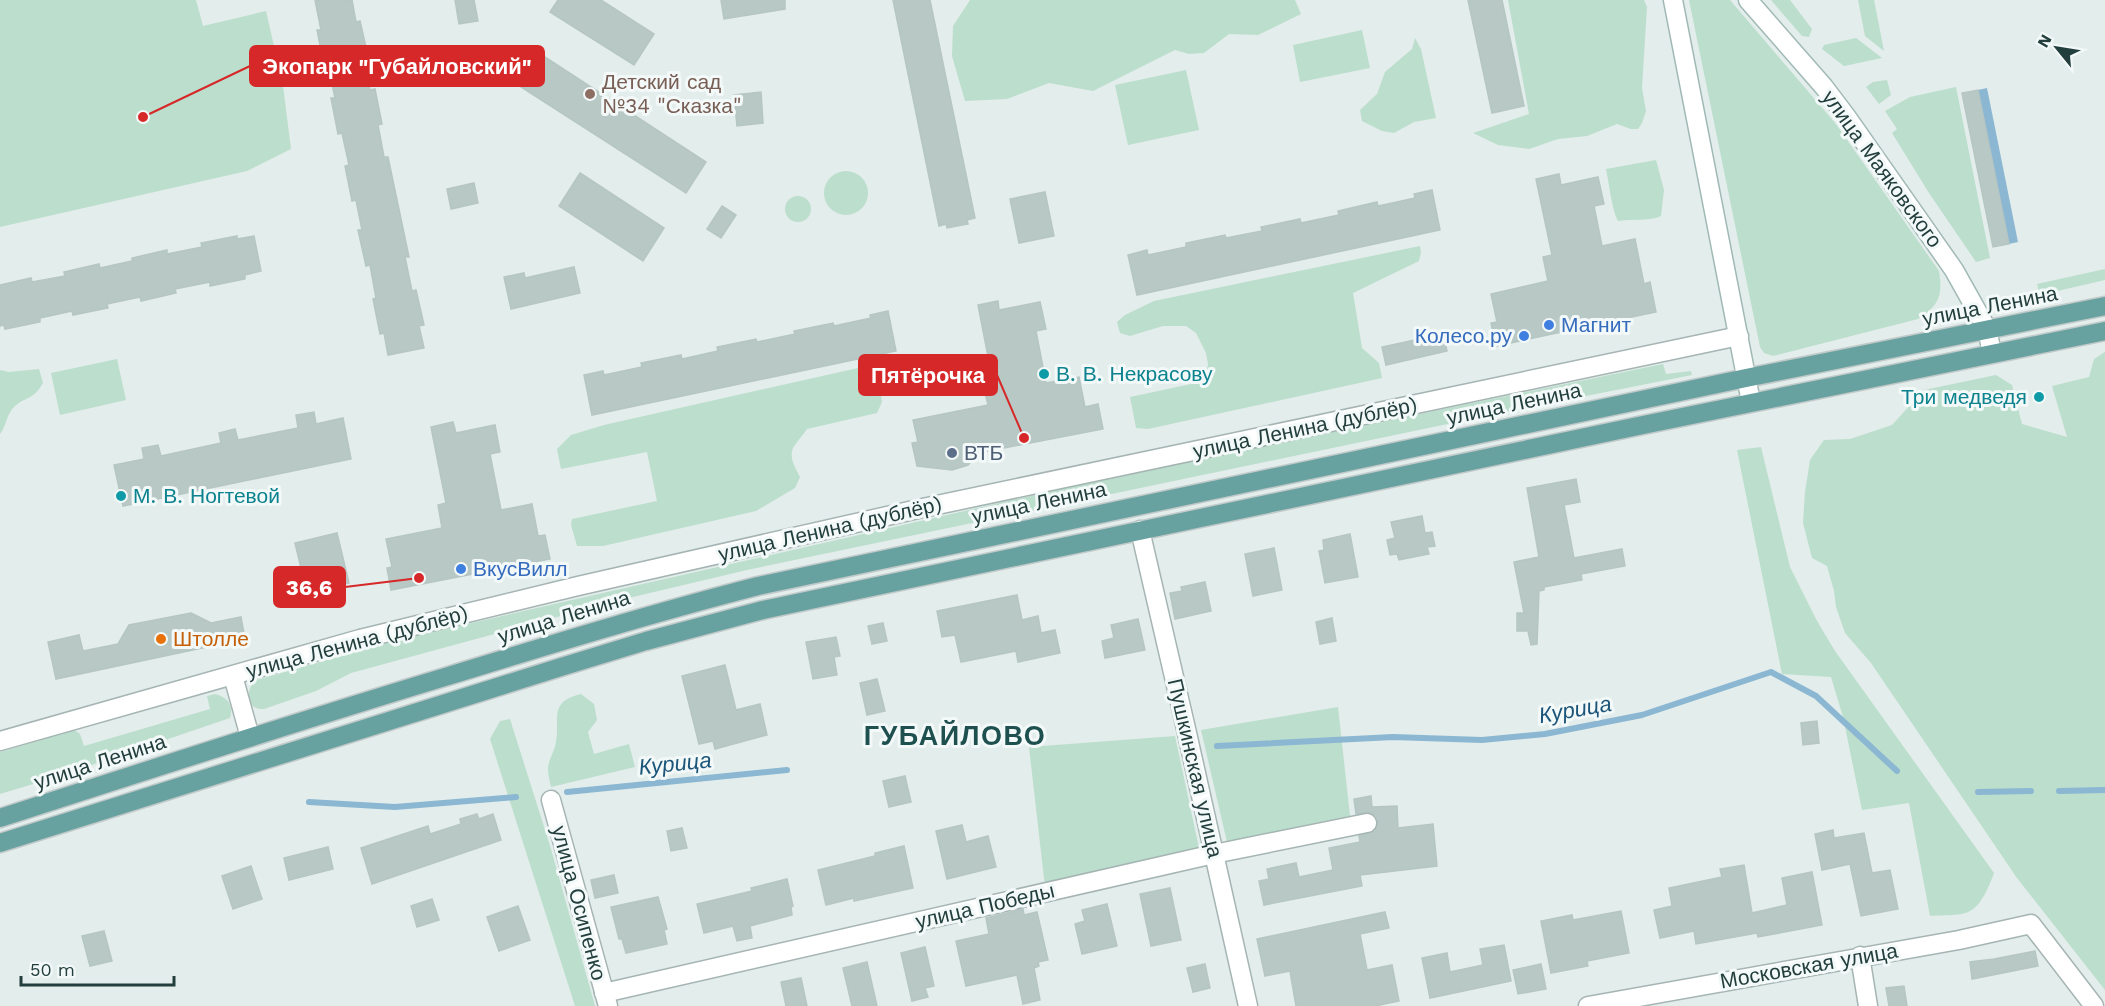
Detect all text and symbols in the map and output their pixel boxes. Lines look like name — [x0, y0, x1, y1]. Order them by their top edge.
north arrow — [2027, 18, 2087, 78]
text: N — [2033, 31, 2056, 51]
callout: Экопарк "Губайловский" — [250, 46, 544, 86]
text: Экопарк "Губайловский" — [262, 54, 532, 79]
place label: Детский сад №34 "Сказка" — [602, 69, 741, 118]
street label: улица Маяковского — [1817, 85, 1948, 252]
marker: Детский сад №34 "Сказка" — [583, 87, 597, 101]
street label: улица Ленина — [1920, 280, 2060, 331]
place label: Магнит — [1561, 312, 1631, 337]
marker: Магнит — [1542, 318, 1556, 332]
place label: Колесо.ру — [1415, 323, 1512, 348]
marker: Колесо.ру — [1517, 329, 1531, 343]
callout: Пятёрочка — [859, 355, 997, 395]
place label: В. В. Некрасову — [1056, 361, 1213, 386]
text: Пятёрочка — [871, 363, 986, 388]
marker: В. В. Некрасову — [1037, 367, 1051, 381]
street label: улица Ленина — [1444, 377, 1584, 430]
place label: Три медведя — [1901, 384, 2027, 409]
marker: Три медведя — [2032, 390, 2046, 404]
street label: улица Ленина (дублёр) — [1191, 392, 1419, 463]
place label: ВТБ — [964, 440, 1003, 465]
marker: ВТБ — [945, 446, 959, 460]
street label: улица Ленина — [969, 476, 1109, 529]
place label: М. В. Ногтевой — [133, 483, 280, 508]
marker: М. В. Ногтевой — [114, 489, 128, 503]
street label: улица Ленина (дублёр) — [716, 491, 944, 566]
place label: ВкусВилл — [473, 556, 567, 581]
marker: ВкусВилл — [454, 562, 468, 576]
callout: 36,6 — [274, 567, 345, 607]
text: 36,6 — [286, 575, 332, 600]
street label: улица Ленина — [495, 584, 633, 648]
street label: улица Ленина (дублёр) — [243, 600, 470, 683]
place label: Штолле — [173, 626, 249, 651]
marker: Штолле — [154, 632, 168, 646]
street label: Пушкинская улица — [1163, 676, 1228, 860]
water label: Курица — [1537, 691, 1613, 728]
district label: ГУБАЙЛОВО — [864, 720, 1046, 752]
street label: улица Ленина — [31, 728, 169, 795]
water label: Курица — [637, 747, 713, 780]
street label: улица Осипенко — [547, 823, 612, 983]
street label: улица Победы — [913, 877, 1057, 934]
street label: Московская улица — [1718, 938, 1900, 993]
scale bar — [21, 949, 174, 987]
text: 50 m — [30, 959, 75, 980]

